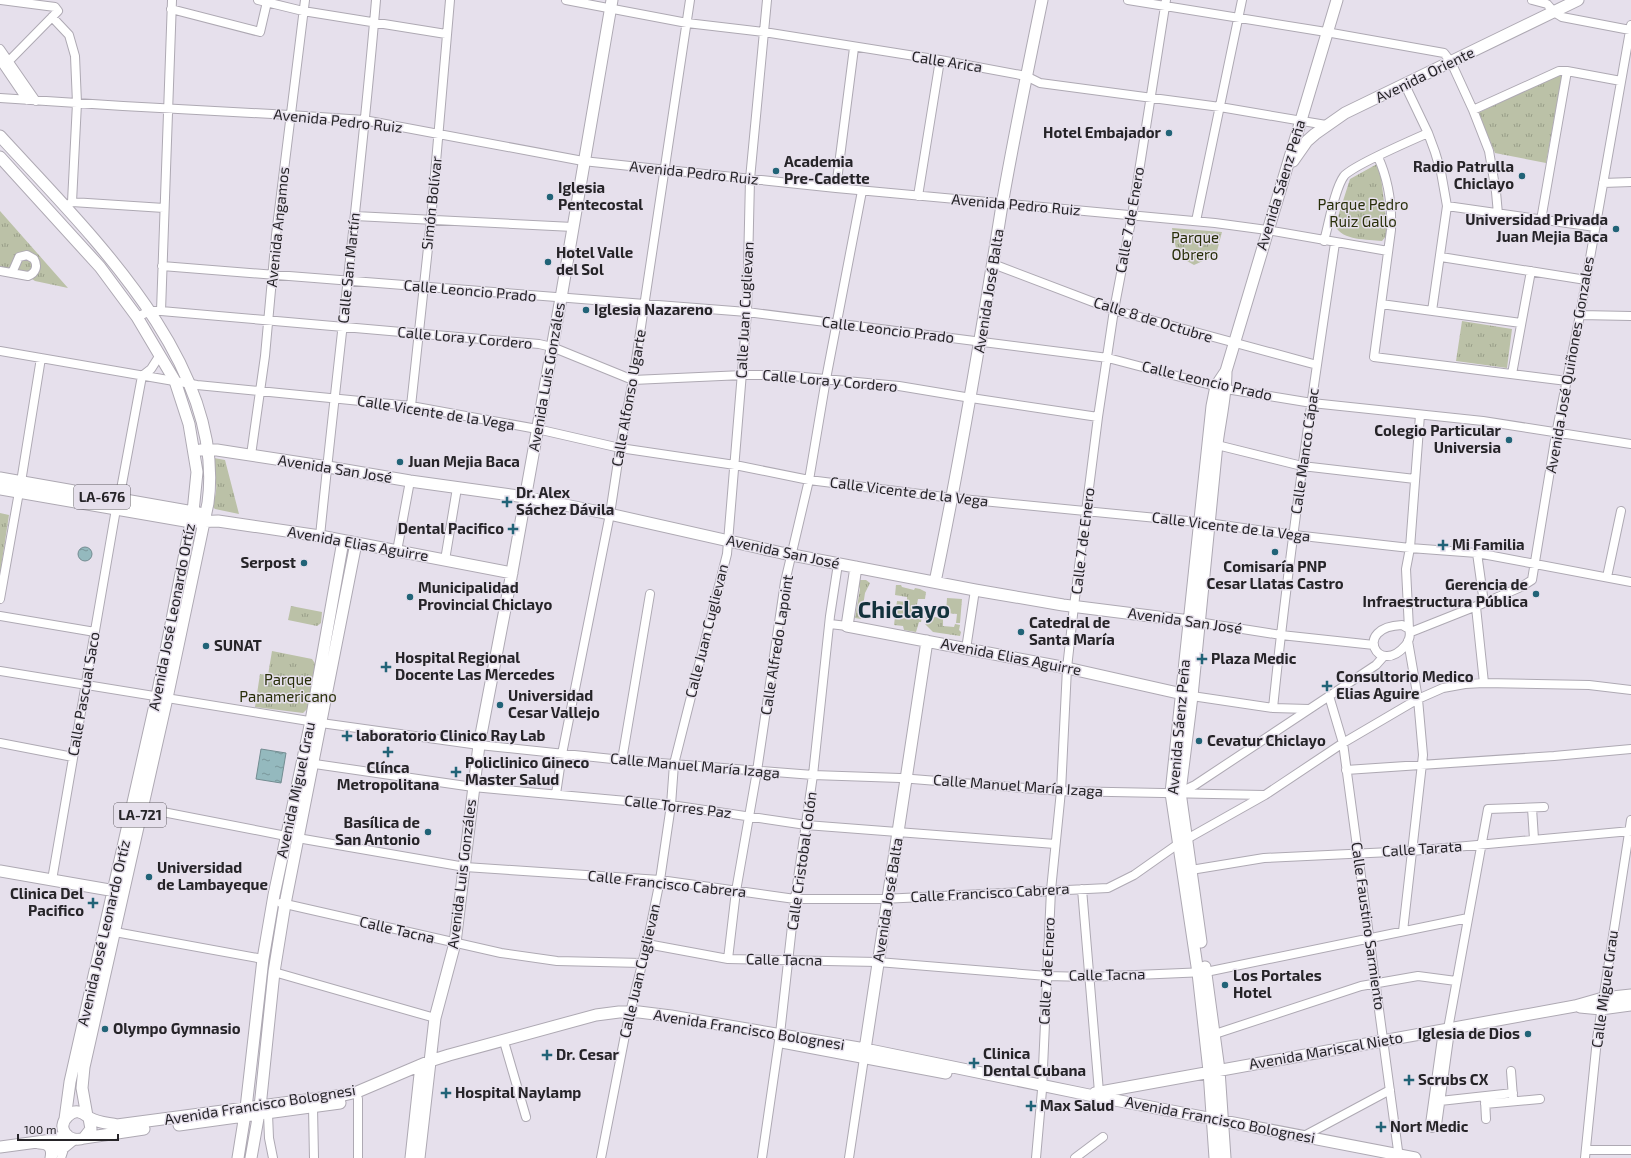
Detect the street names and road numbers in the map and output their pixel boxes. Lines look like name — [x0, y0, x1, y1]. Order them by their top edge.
street label: Avenida Oriente — [1372, 42, 1477, 106]
street label: Calle Arica — [911, 47, 984, 75]
street label: Avenida Pedro Ruiz — [273, 104, 404, 136]
street label: Avenida Sáenz Peña — [1252, 117, 1308, 252]
street label: Simón Bolívar — [417, 155, 445, 251]
street label: Avenida Pedro Ruiz — [629, 156, 760, 188]
street label: Calle 7 de Enero — [1111, 165, 1147, 274]
street label: Avenida Angamos — [262, 166, 292, 288]
street label: Avenida Pedro Ruiz — [951, 189, 1082, 219]
street label: Calle San Martín — [333, 212, 363, 324]
street label: Avenida José Balta — [969, 227, 1007, 354]
street label: Calle Juan Cuglievan — [731, 241, 757, 379]
street label: Avenida José Quiñones Gonzales — [1541, 255, 1598, 475]
street label: Calle Leoncio Prado — [403, 275, 537, 305]
street label: Calle 8 de Octubre — [1092, 292, 1215, 346]
street label: Avenida Luis Gonzáles — [524, 301, 568, 453]
street label: Calle Leoncio Prado — [821, 312, 955, 346]
street label: Calle Lora y Cordero — [397, 322, 533, 352]
street label: Calle Alfonso Ugarte — [607, 328, 649, 468]
street label: Calle Leoncio Prado — [1140, 356, 1274, 404]
street label: Calle Lora y Cordero — [762, 365, 898, 395]
street label: Calle Manco Cápac — [1286, 387, 1322, 515]
street label: Calle Vicente de la Vega — [356, 391, 516, 433]
street label: Avenida San José — [277, 450, 393, 486]
street label: Calle Vicente de la Vega — [829, 472, 989, 510]
road number: LA-676 — [74, 485, 130, 509]
street label: Calle 7 de Enero — [1067, 486, 1097, 595]
street label: Calle Vicente de la Vega — [1151, 507, 1311, 545]
street label: Avenida José Leonardo Ortíz — [144, 522, 198, 712]
street label: Avenida Elias Aguirre — [286, 522, 430, 564]
street label: Avenida San José — [725, 530, 841, 572]
street label: Calle Juan Cuglievan — [681, 562, 731, 700]
street label: Calle Alfredo Lapoint — [756, 573, 796, 716]
street label: Avenida San José — [1127, 603, 1243, 637]
street label: Calle Pascual Saco — [63, 630, 103, 757]
street label: Avenida Elias Aguirre — [939, 634, 1083, 678]
street label: Avenida Sáenz Peña — [1163, 659, 1193, 795]
street label: Avenida Miguel Grau — [272, 720, 318, 860]
street label: Calle Manuel María Izaga — [609, 749, 781, 781]
street label: Calle Manuel María Izaga — [933, 770, 1104, 800]
street label: Calle Cristobal Colón — [782, 790, 820, 932]
street label: Calle Torres Paz — [624, 791, 733, 822]
street label: Avenida Luis Gonzáles — [443, 798, 479, 950]
road number: LA-721 — [114, 803, 166, 827]
street label: Avenida José Balta — [868, 836, 906, 963]
street label: Calle Tarata — [1381, 836, 1463, 860]
street label: Avenida José Leonardo Ortíz — [73, 838, 133, 1028]
street label: Calle Faustino Sarmiento — [1348, 841, 1390, 1011]
street label: Calle Francisco Cabrera — [587, 866, 747, 900]
street label: Calle Francisco Cabrera — [910, 879, 1070, 905]
street label: Calle Juan Cuglievan — [615, 902, 663, 1040]
street label: Calle Tacna — [358, 912, 437, 946]
street label: Calle 7 de Enero — [1034, 917, 1058, 1025]
street label: Calle Miguel Grau — [1587, 929, 1621, 1049]
street label: Calle Tacna — [746, 949, 822, 969]
street label: Calle Tacna — [1069, 964, 1145, 984]
street label: Avenida Francisco Bolognesi — [652, 1005, 846, 1053]
street label: Avenida Mariscal Nieto — [1248, 1028, 1404, 1072]
street label: Avenida Francisco Bolognesi — [163, 1080, 357, 1128]
street label: Avenida Francisco Bolognesi — [1124, 1092, 1317, 1146]

